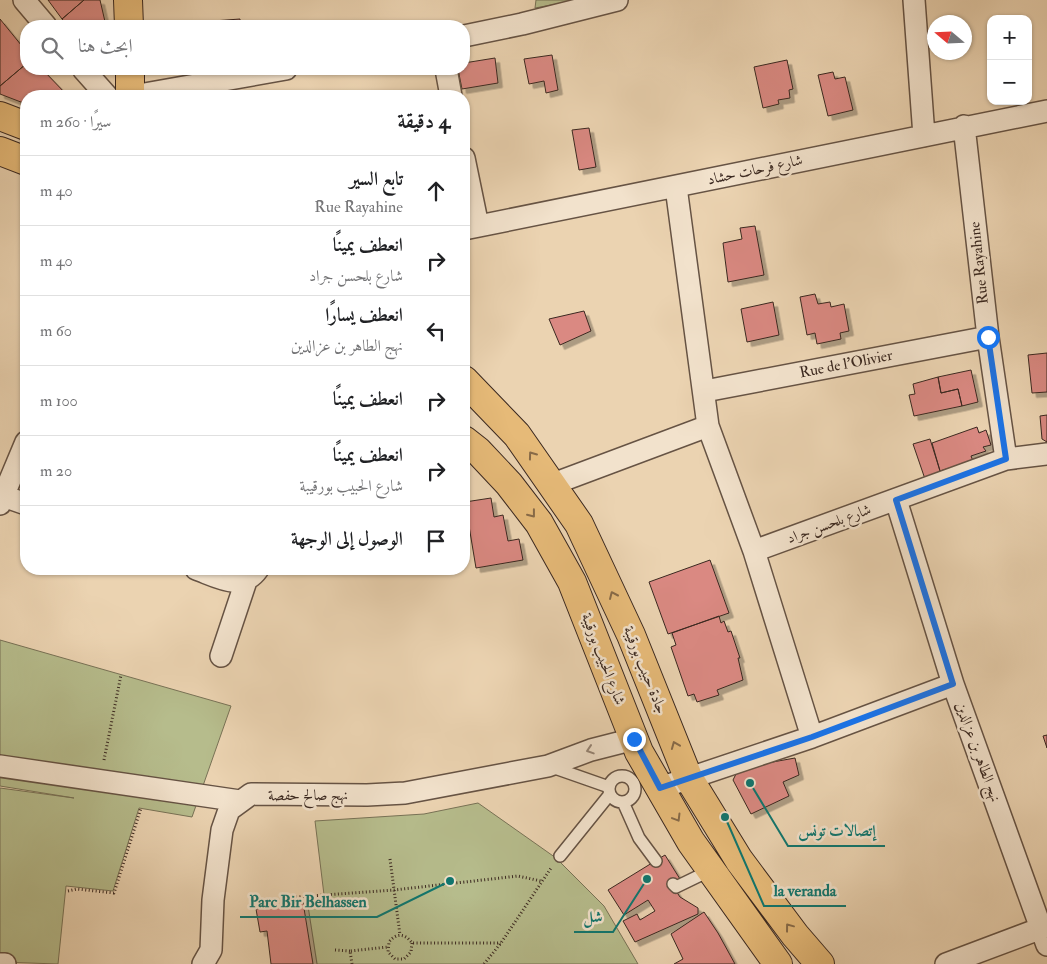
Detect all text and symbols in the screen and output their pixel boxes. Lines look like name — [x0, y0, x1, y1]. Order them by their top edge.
north arrow — [927, 15, 972, 60]
map controls — [987, 15, 1032, 105]
button: + — [987, 15, 1032, 60]
search box — [20, 20, 470, 75]
icon: search — [38, 34, 66, 62]
text: ابحث هنا — [78, 34, 133, 58]
button: − — [987, 60, 1032, 105]
text: 4 دقيقة — [398, 108, 450, 135]
text: سيرًا · 260 m — [40, 112, 111, 132]
street label: شارع فرحات حشاد — [706, 151, 805, 192]
text: تابع السير — [349, 167, 403, 191]
icon: ahead — [422, 177, 450, 205]
text: 40 m — [40, 181, 73, 201]
text: Rue Rayahine — [314, 197, 403, 217]
street label: Rue Rayahine — [965, 221, 993, 305]
text: انعطف يمينًا — [333, 233, 403, 257]
icon: right — [422, 247, 450, 275]
text: 40 m — [40, 251, 73, 271]
text: شارع بلحسن جراد — [309, 266, 403, 286]
text: انعطف يسارًا — [325, 303, 403, 327]
icon: left — [422, 317, 450, 345]
text: 60 m — [40, 321, 72, 341]
route start — [977, 326, 1000, 349]
text: نهج الطاهر بن عزالدين — [291, 336, 403, 356]
street label: Rue de l'Olivier — [798, 346, 895, 382]
text: انعطف يمينًا — [333, 387, 403, 411]
icon: right — [422, 387, 450, 415]
text: 100 m — [40, 391, 78, 411]
text: انعطف يمينًا — [333, 443, 403, 467]
one-way arrow — [529, 452, 537, 461]
icon: right — [422, 457, 450, 485]
text: 20 m — [40, 461, 72, 481]
text: شارع الحبيب بورقيبة — [299, 476, 403, 496]
street label: شارع بلحسن جراد — [784, 500, 875, 551]
one-way arrow — [527, 508, 535, 517]
text: الوصول إلى الوجهة — [291, 527, 403, 551]
icon: arrive — [422, 527, 450, 555]
one-way arrow — [609, 591, 620, 600]
street label: شارع الحبيب بورقيبة — [574, 610, 629, 709]
street label: جادة حبيب بورقيبة — [619, 623, 671, 717]
street label: نهج الطاهر بن عزالدين — [947, 699, 1005, 806]
route end — [623, 728, 646, 751]
one-way arrow — [671, 741, 681, 750]
one-way arrow — [586, 745, 595, 755]
street label: نهج صالح حفصة — [268, 786, 348, 809]
one-way arrow — [671, 812, 681, 821]
callout: إتصالات تونس — [788, 815, 885, 846]
text: إتصالات تونس — [798, 821, 877, 842]
callout: la veranda — [764, 875, 846, 906]
text: la veranda — [773, 881, 837, 901]
callout: Parc Bir Belhassen — [240, 886, 377, 917]
text: Parc Bir Belhassen — [249, 892, 367, 912]
callout: شل — [574, 901, 613, 932]
text: شل — [583, 907, 603, 928]
one-way arrow — [786, 923, 795, 933]

